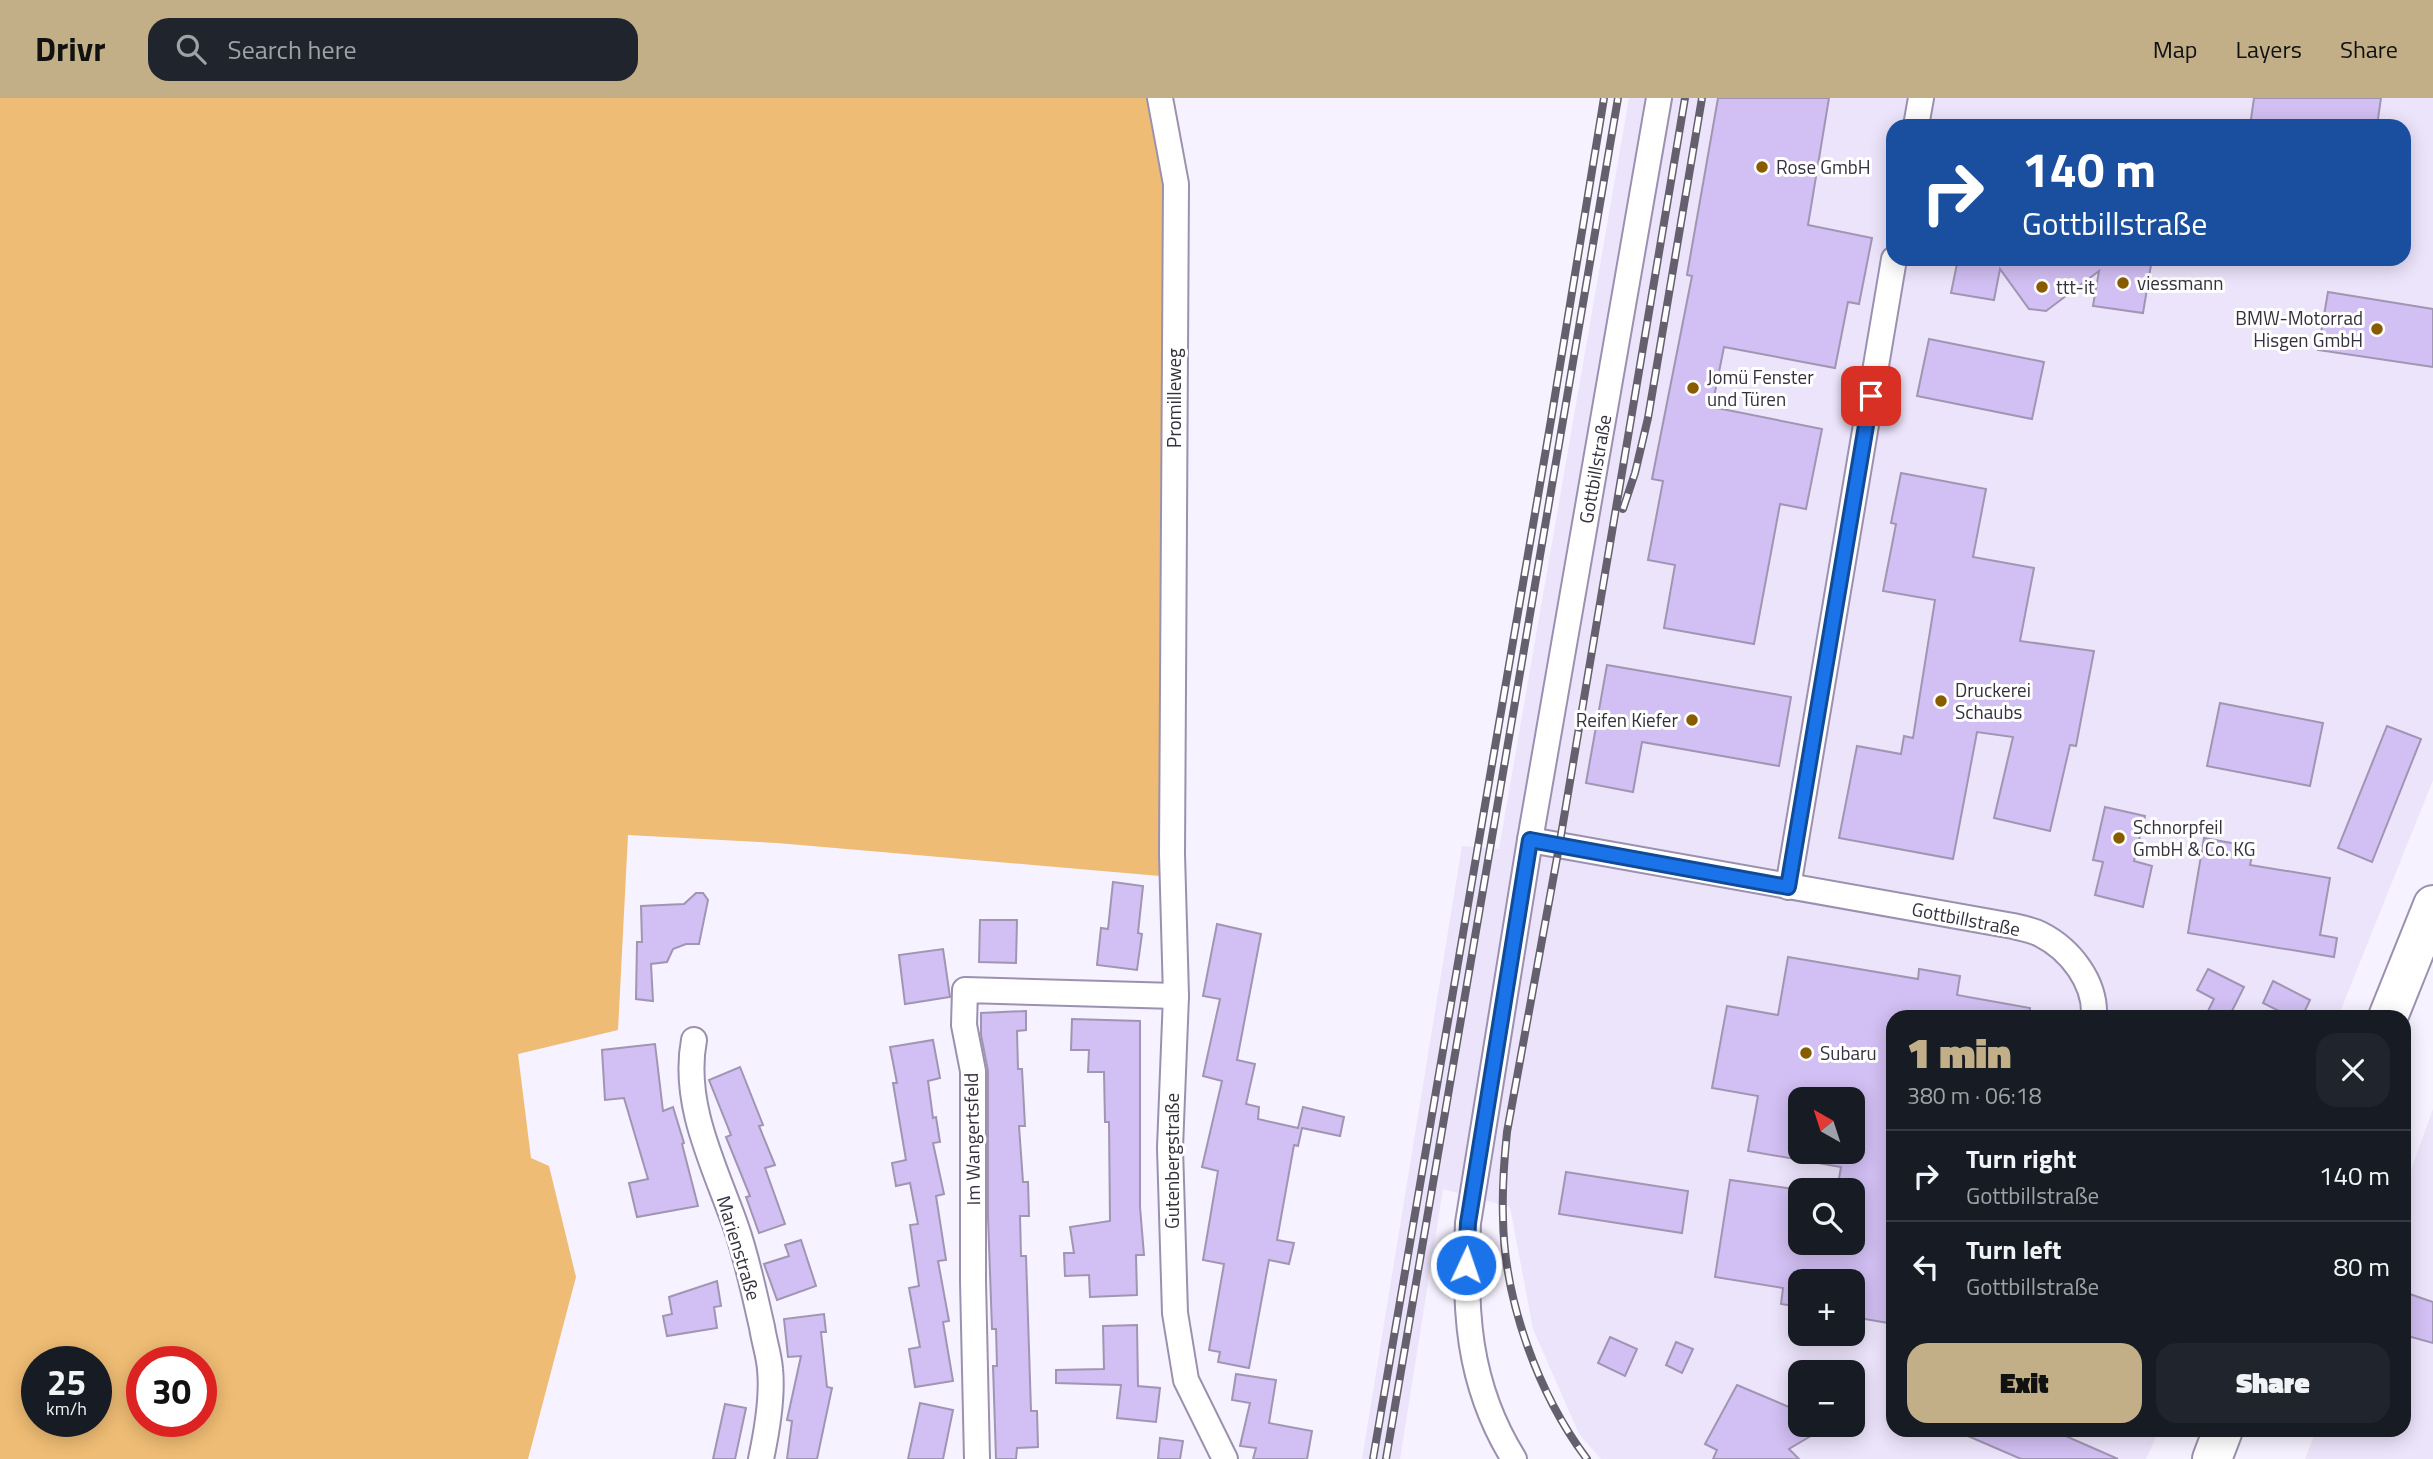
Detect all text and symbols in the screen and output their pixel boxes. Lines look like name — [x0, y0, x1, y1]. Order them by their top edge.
search box — [148, 18, 638, 81]
text: Drivr — [35, 24, 106, 74]
icon: search — [172, 30, 210, 68]
text: Search here — [228, 30, 357, 69]
text: Map — [2153, 31, 2198, 67]
text: Layers — [2236, 31, 2302, 67]
text: Share — [2340, 31, 2398, 67]
text: 140 m — [2022, 131, 2156, 206]
icon: right — [1907, 147, 1998, 238]
place label: Rose GmbH — [1776, 152, 1871, 181]
marker: Rose GmbH — [1754, 159, 1770, 175]
text: Gottbillstraße — [2022, 199, 2207, 247]
place label: viessmann — [2137, 268, 2223, 297]
place label: ttt-it — [2056, 272, 2095, 301]
marker: viessmann — [2115, 275, 2131, 291]
marker: ttt-it — [2034, 279, 2050, 295]
place label: BMW-Motorrad Hisgen GmbH — [2235, 303, 2363, 354]
marker: BMW-Motorrad Hisgen GmbH — [2369, 321, 2385, 337]
street label: Promilleweg — [1159, 348, 1188, 448]
place label: Jomü Fenster und Türen — [1707, 362, 1814, 413]
pin — [1841, 366, 1901, 426]
icon: arrive — [1852, 377, 1890, 415]
marker: Jomü Fenster und Türen — [1685, 380, 1701, 396]
street label: Gottbillstraße — [1571, 412, 1618, 526]
place label: Druckerei Schaubs — [1955, 675, 2031, 726]
marker: Druckerei Schaubs — [1933, 693, 1949, 709]
place label: Reifen Kiefer — [1576, 705, 1678, 734]
marker: Reifen Kiefer — [1684, 712, 1700, 728]
place label: Schnorpfeil GmbH & Co. KG — [2133, 812, 2255, 863]
marker: Schnorpfeil GmbH & Co. KG — [2111, 830, 2127, 846]
street label: Gottbillstraße — [1909, 894, 2023, 943]
text: 1 min — [1907, 1020, 2011, 1084]
button: close — [2316, 1033, 2390, 1107]
place label: Subaru — [1820, 1038, 1877, 1067]
marker: Subaru — [1798, 1045, 1814, 1061]
street label: Im Wangertsfeld — [956, 1072, 987, 1206]
text: 380 m · 06:18 — [1907, 1078, 2042, 1113]
north arrow — [1788, 1087, 1866, 1164]
map controls — [1788, 1087, 1865, 1437]
street label: Gutenbergstraße — [1157, 1093, 1186, 1229]
text: Turn right — [1966, 1139, 2077, 1178]
text: 140 m — [2319, 1156, 2390, 1195]
icon: right — [1907, 1157, 1945, 1195]
button: search — [1788, 1178, 1865, 1255]
text: Gottbillstraße — [1966, 1178, 2099, 1213]
street label: Marienstraße — [710, 1192, 769, 1304]
position arrow — [1429, 1228, 1503, 1302]
text: Turn left — [1966, 1230, 2061, 1269]
text: 80 m — [2333, 1247, 2390, 1286]
icon: left — [1907, 1248, 1945, 1286]
button: + — [1788, 1269, 1865, 1346]
text: Gottbillstraße — [1966, 1269, 2099, 1304]
button: Exit — [1907, 1343, 2142, 1423]
button: Share — [2156, 1343, 2390, 1423]
speed limit sign: 30 — [126, 1346, 217, 1437]
text: 25 — [47, 1355, 86, 1409]
button: − — [1788, 1360, 1865, 1437]
text: km/h — [46, 1395, 87, 1422]

